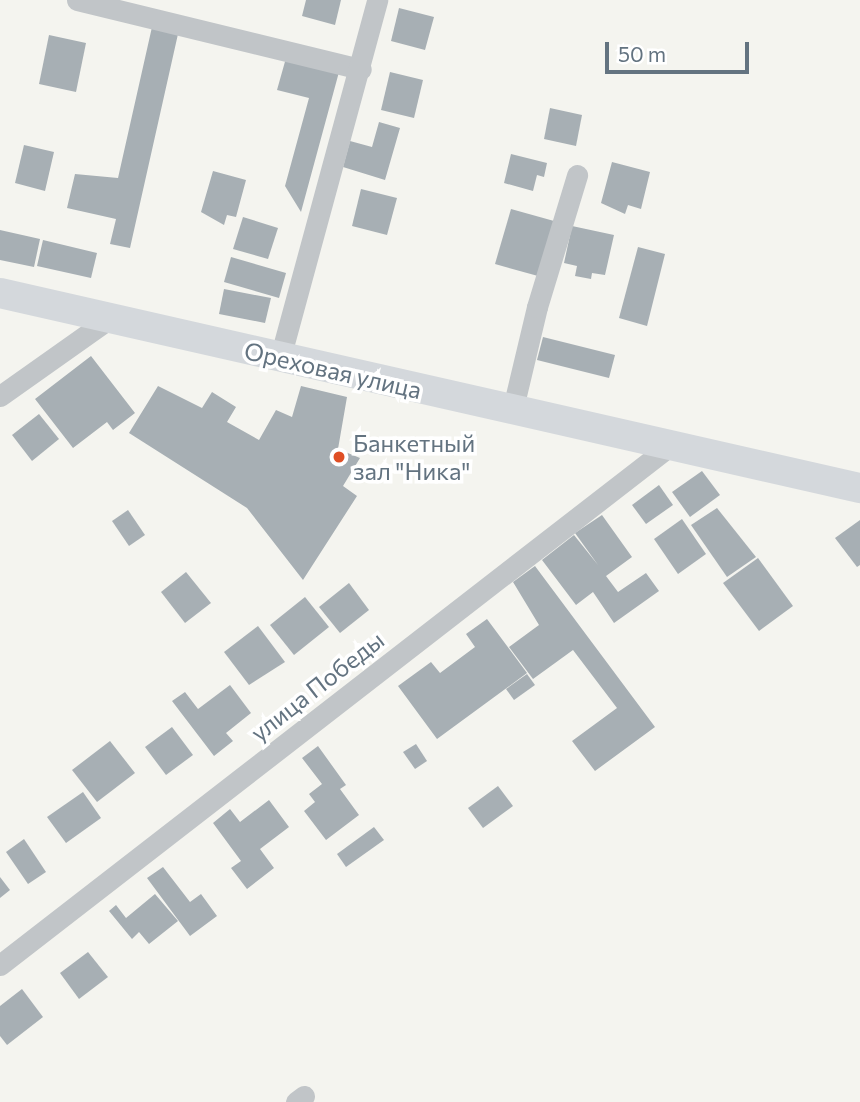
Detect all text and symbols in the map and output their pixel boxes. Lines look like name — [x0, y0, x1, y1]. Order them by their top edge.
scale bar — [608, 28, 752, 72]
text: 50 m — [618, 41, 666, 66]
street label: Ореховая улица — [242, 336, 424, 404]
place label: Банкетный зал "Ника" — [353, 429, 475, 485]
marker: Банкетный зал "Ника" — [331, 449, 347, 465]
street label: улица Победы — [245, 625, 389, 747]

